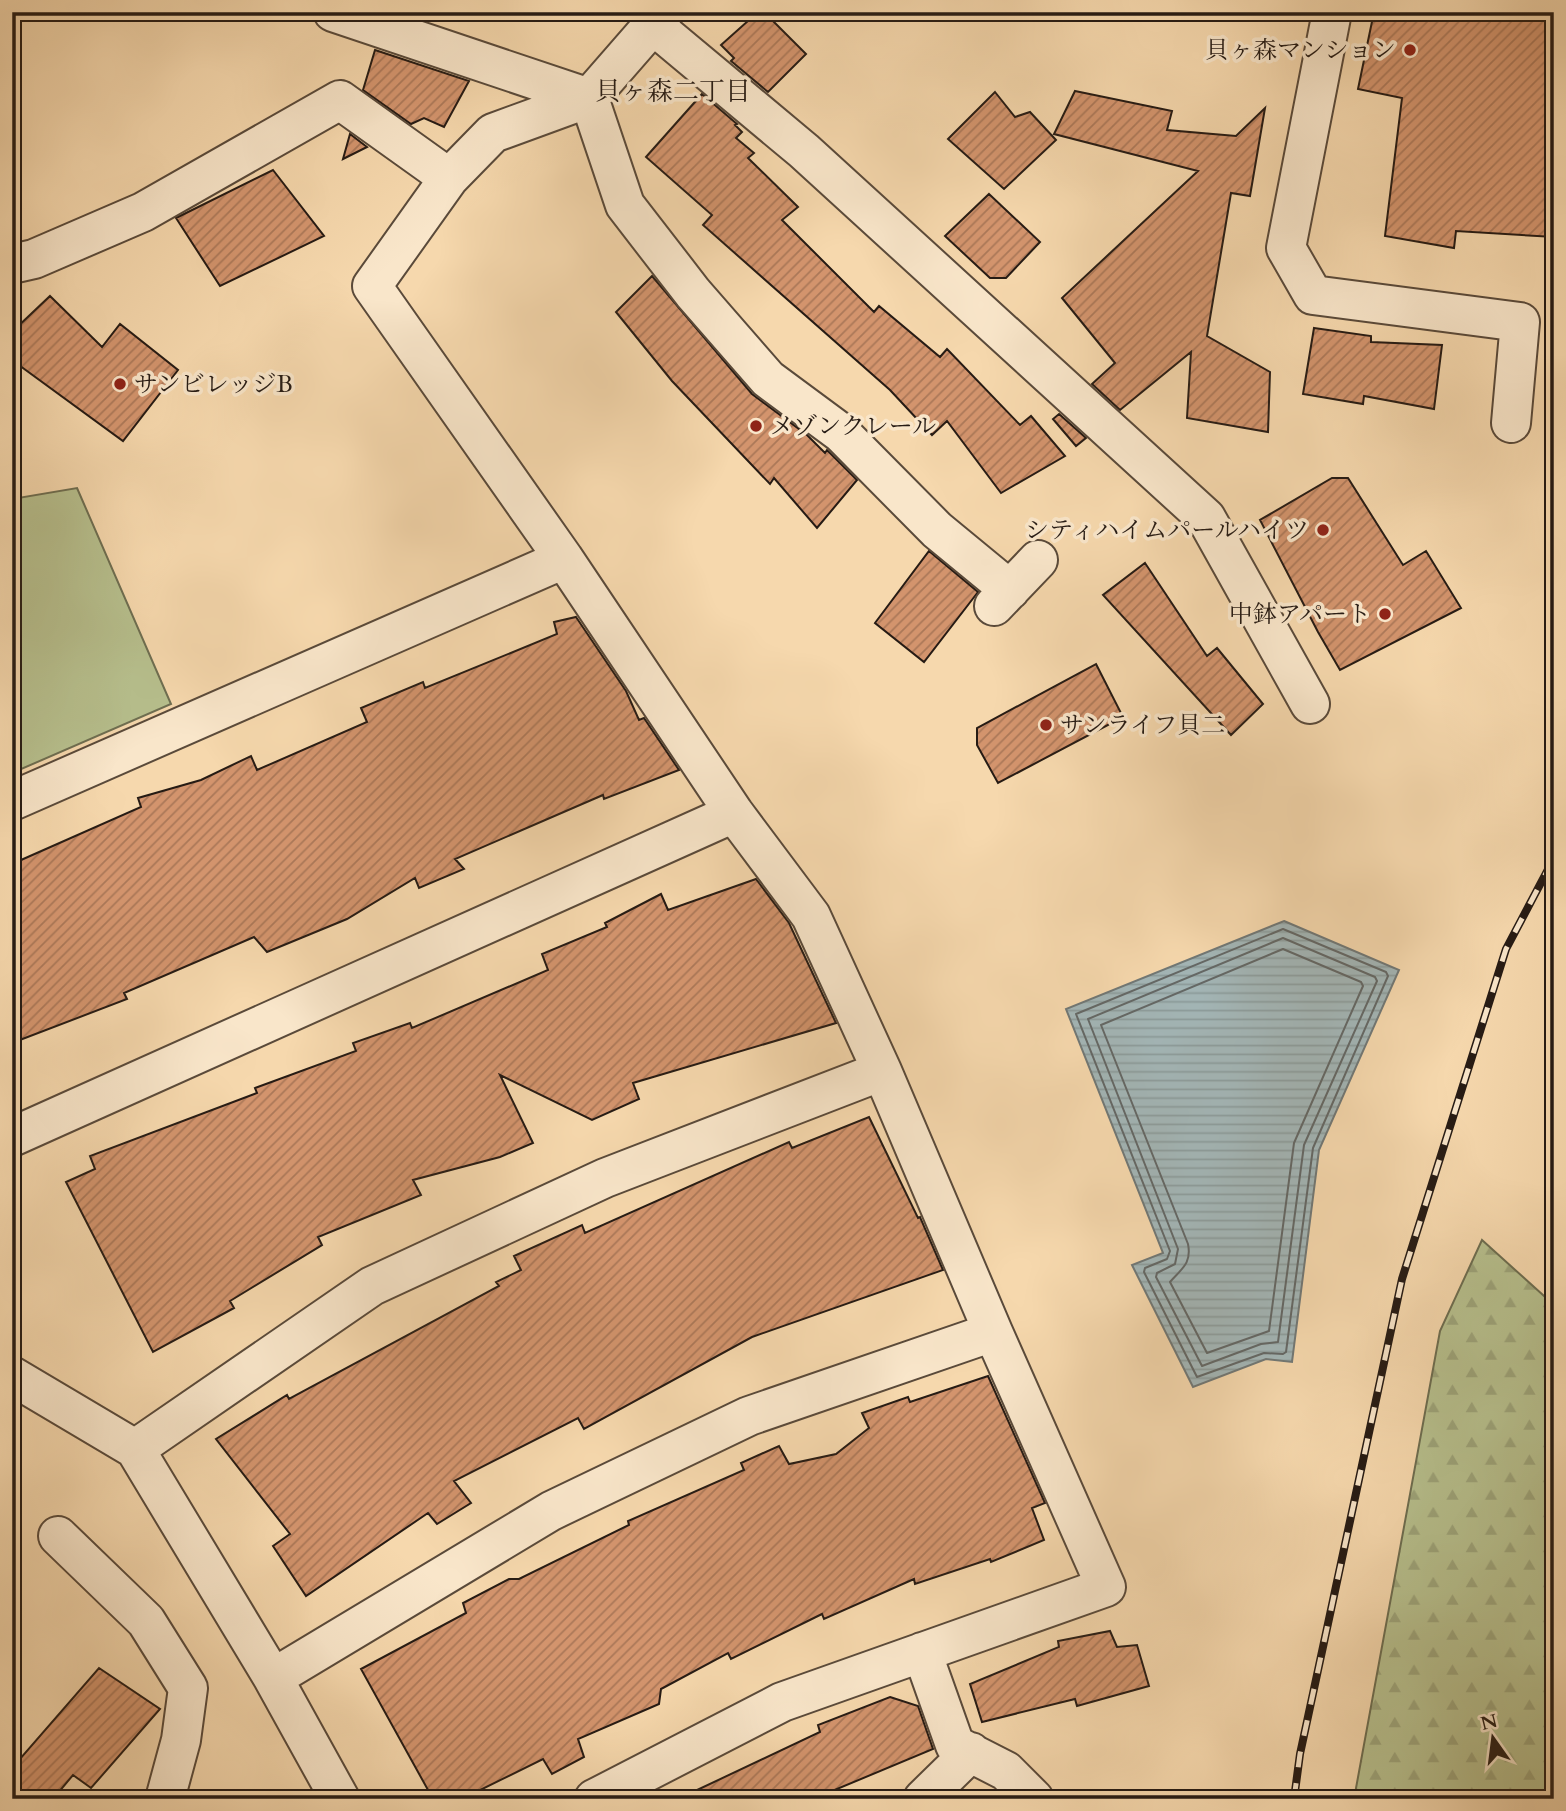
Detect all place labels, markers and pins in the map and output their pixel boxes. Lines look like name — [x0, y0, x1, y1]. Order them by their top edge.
place label: 貝ヶ森マンション — [1205, 34, 1396, 67]
marker: 貝ヶ森マンション — [1402, 42, 1418, 58]
place label: サンビレッジB — [134, 368, 293, 401]
marker: サンビレッジB — [112, 376, 128, 392]
place label: メゾンクレール — [770, 410, 936, 443]
marker: メゾンクレール — [748, 418, 764, 434]
place label: シティハイムパールハイツ — [1025, 514, 1309, 547]
marker: シティハイムパールハイツ — [1315, 522, 1331, 538]
place label: 中鉢アパート — [1229, 598, 1371, 631]
marker: 中鉢アパート — [1377, 606, 1393, 622]
place label: サンライフ貝二 — [1060, 709, 1225, 742]
marker: サンライフ貝二 — [1038, 717, 1054, 733]

